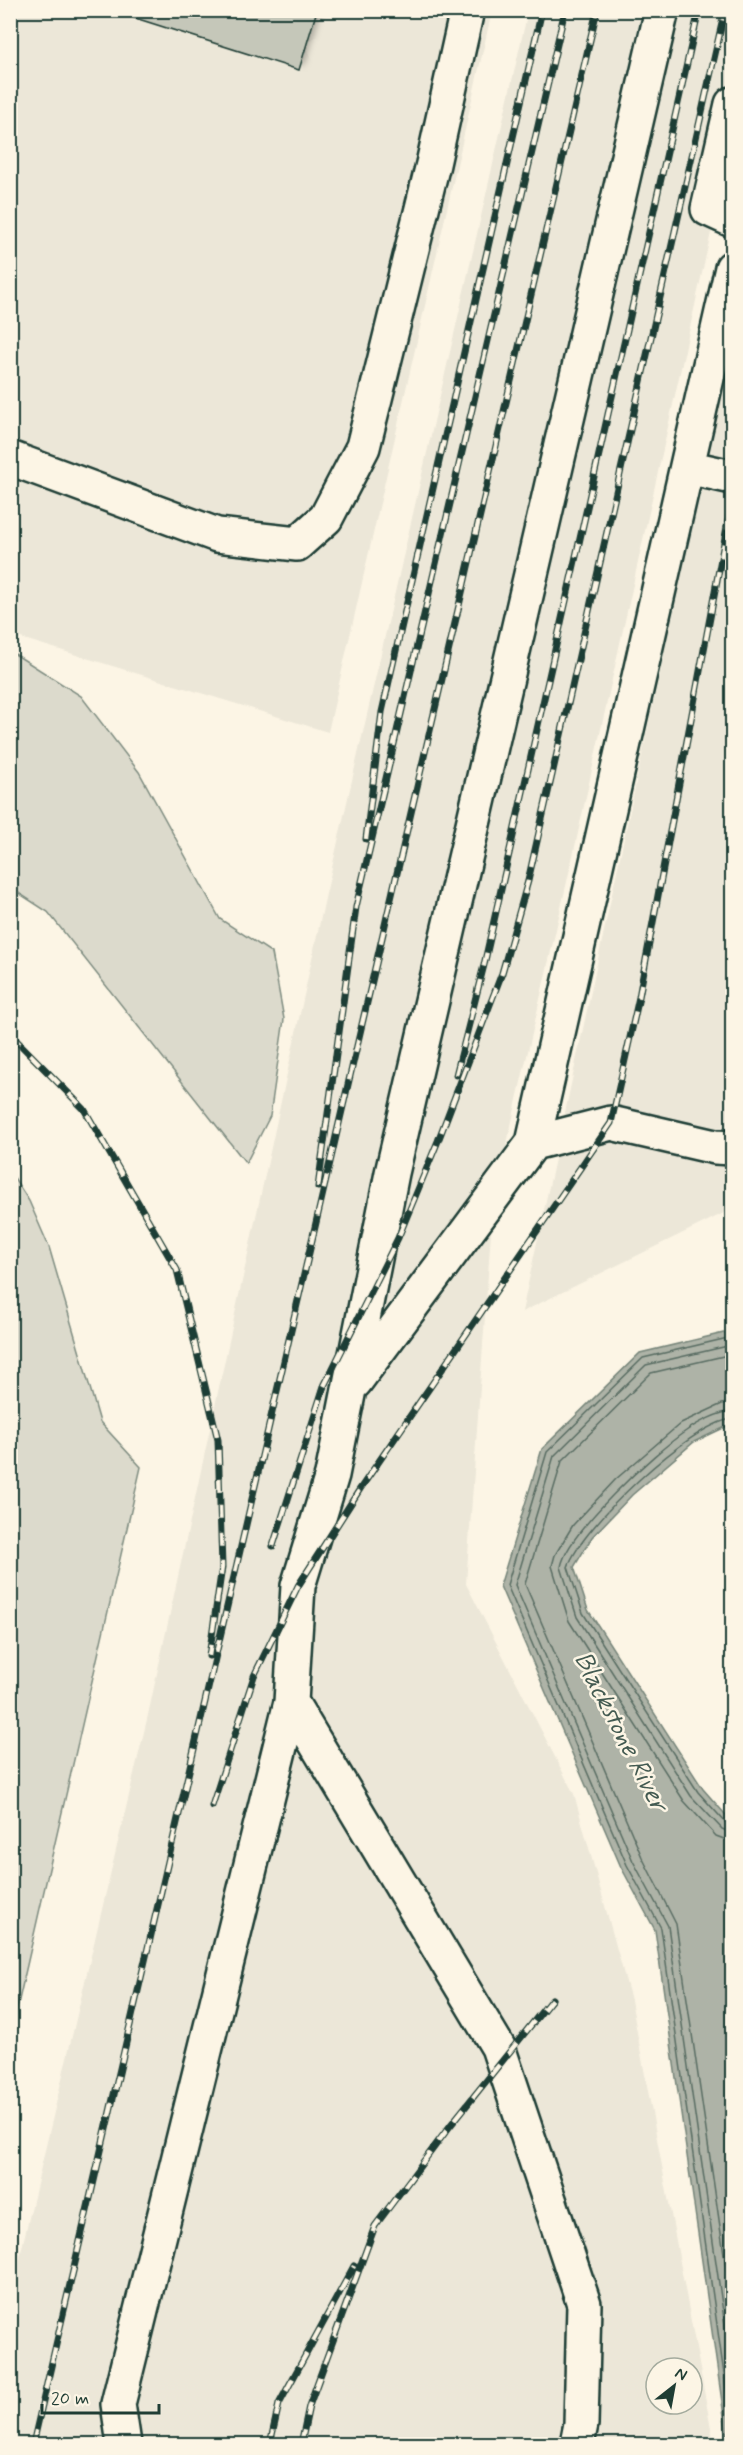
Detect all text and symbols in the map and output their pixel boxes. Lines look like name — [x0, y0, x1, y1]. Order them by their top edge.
water label: Blackstone River — [565, 1646, 676, 1820]
north arrow — [644, 2356, 704, 2416]
text: N — [671, 2363, 691, 2386]
scale bar — [42, 2377, 159, 2415]
text: 20 m — [51, 2387, 89, 2411]

